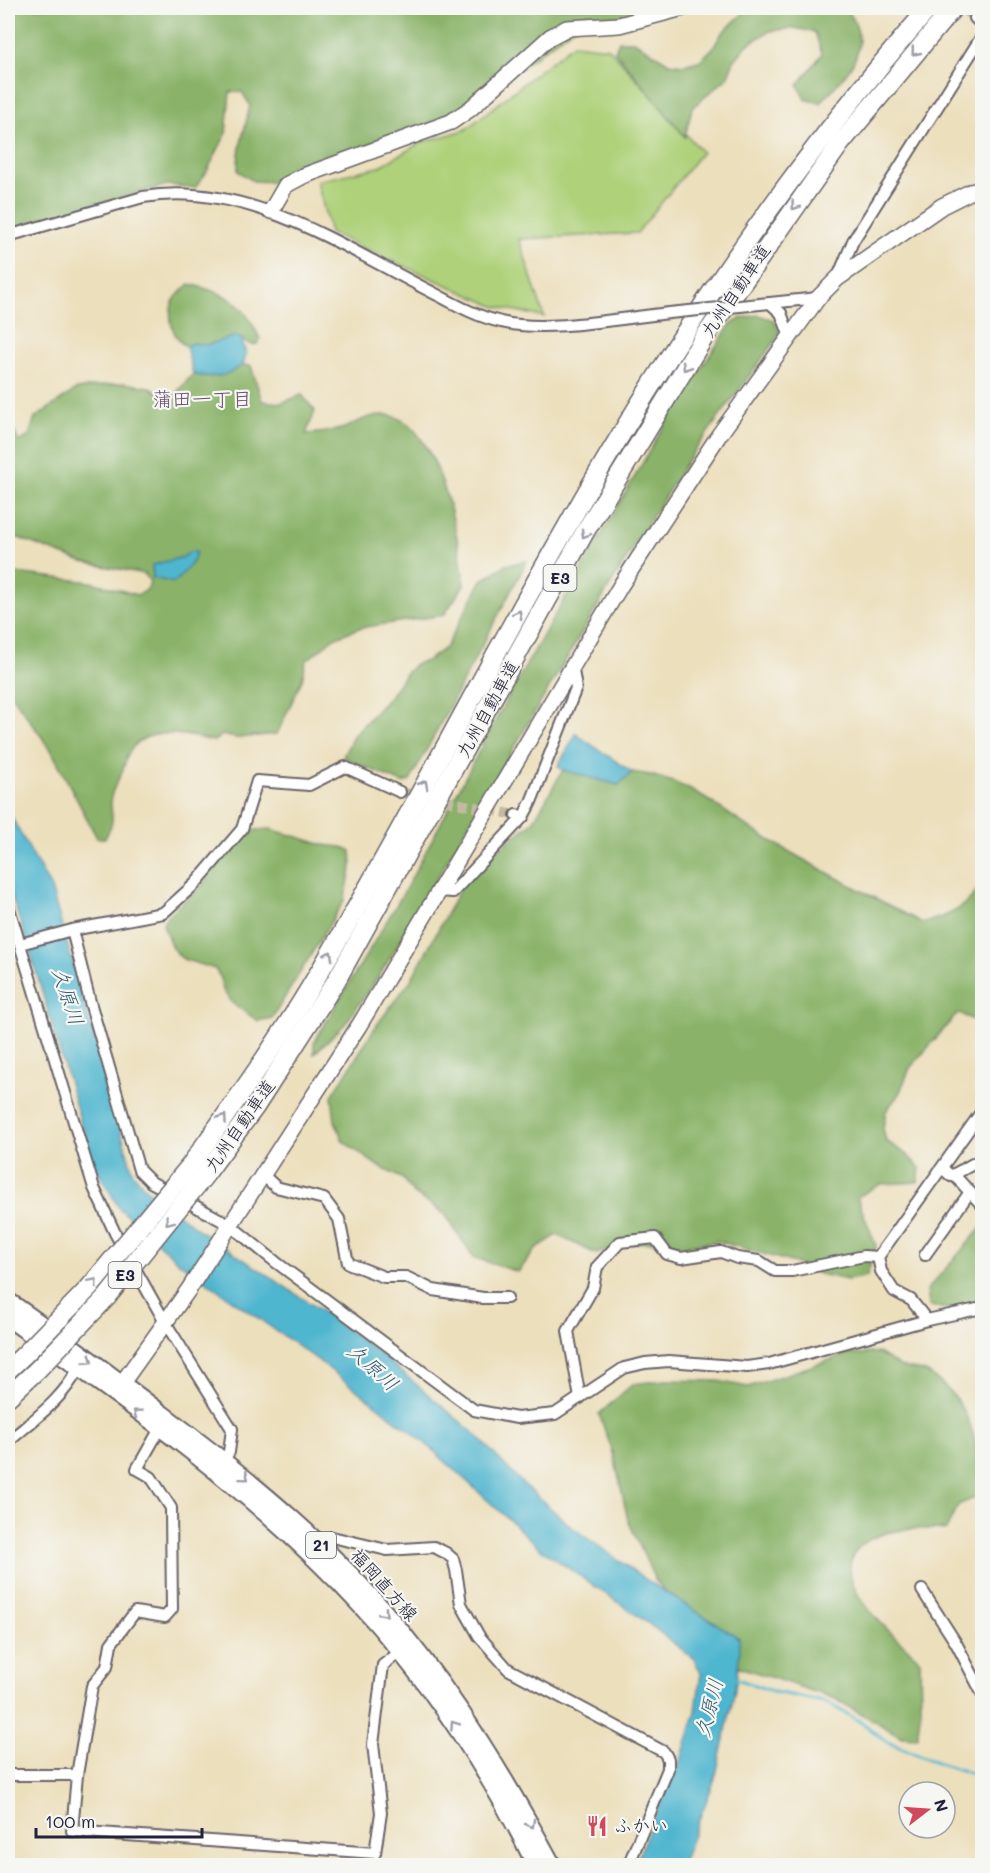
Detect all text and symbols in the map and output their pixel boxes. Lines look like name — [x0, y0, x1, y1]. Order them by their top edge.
one-way arrow — [912, 45, 923, 56]
one-way arrow — [792, 199, 803, 210]
street label: 九州自動車道 — [695, 239, 775, 342]
one-way arrow — [681, 361, 693, 371]
district label: 蒲田一丁目 — [152, 385, 252, 411]
one-way arrow — [581, 527, 592, 538]
road number: E3 — [544, 565, 576, 591]
one-way arrow — [511, 609, 522, 620]
street label: 九州自動車道 — [450, 655, 524, 762]
one-way arrow — [417, 780, 428, 791]
one-way arrow — [322, 951, 333, 961]
water label: 久原川 — [47, 963, 91, 1028]
street label: 九州自動車道 — [198, 1074, 280, 1177]
one-way arrow — [216, 1114, 227, 1125]
one-way arrow — [166, 1215, 177, 1226]
road number: E3 — [108, 1262, 142, 1288]
one-way arrow — [86, 1278, 97, 1289]
water label: 久原川 — [343, 1337, 405, 1396]
one-way arrow — [82, 1352, 93, 1363]
one-way arrow — [133, 1409, 144, 1420]
one-way arrow — [238, 1469, 249, 1480]
road number: 21 — [306, 1532, 336, 1558]
street label: 福岡直方線 — [346, 1543, 424, 1626]
one-way arrow — [377, 1606, 388, 1616]
water label: 久原川 — [688, 1676, 728, 1740]
one-way arrow — [450, 1720, 461, 1731]
north arrow — [897, 1780, 957, 1840]
text: N — [930, 1797, 954, 1814]
scale bar — [36, 1801, 202, 1839]
text: 100 m — [45, 1809, 95, 1833]
place label: ふかい — [614, 1813, 668, 1837]
restaurant icon: ふかい — [585, 1814, 609, 1838]
one-way arrow — [523, 1818, 535, 1829]

